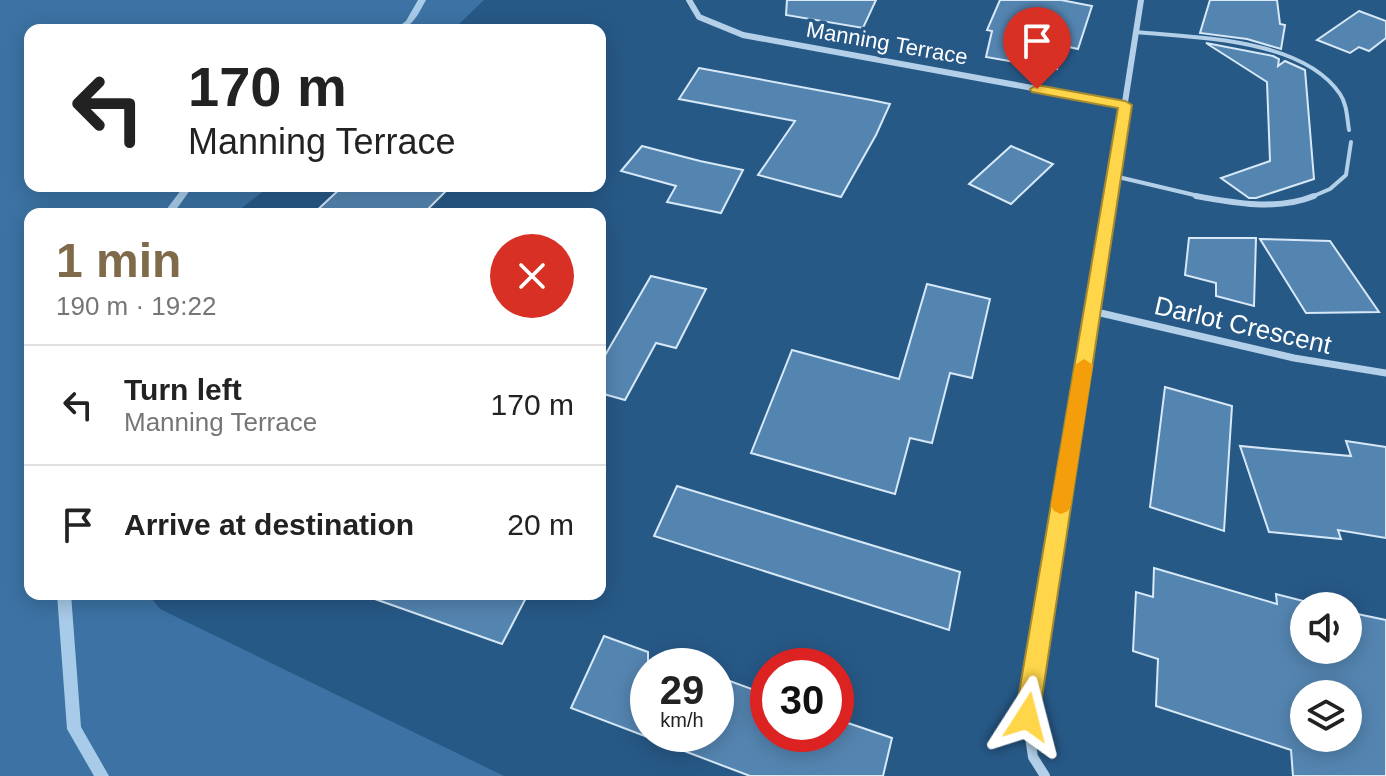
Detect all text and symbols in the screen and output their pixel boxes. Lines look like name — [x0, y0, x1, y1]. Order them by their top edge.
pin — [1003, 7, 1071, 89]
street label: Manning Terrace — [804, 16, 970, 70]
icon: arrive — [1015, 19, 1059, 63]
text: 170 m — [188, 55, 347, 118]
icon: left — [56, 56, 160, 160]
text: Manning Terrace — [188, 121, 456, 162]
text: 1 min — [56, 234, 181, 287]
button: close — [490, 234, 574, 318]
street label: Darlot Crescent — [1152, 290, 1335, 360]
text: 190 m · 19:22 — [56, 291, 216, 321]
text: Turn left — [124, 373, 242, 406]
icon: left — [56, 383, 100, 427]
text: 170 m — [491, 388, 574, 421]
text: Manning Terrace — [124, 407, 317, 437]
icon: arrive — [56, 503, 100, 547]
text: Arrive at destination — [124, 508, 414, 541]
text: 20 m — [507, 508, 574, 541]
map controls — [1290, 592, 1362, 752]
button: sound — [1290, 592, 1362, 664]
speed limit sign: 30 — [750, 648, 854, 752]
text: 29 — [660, 668, 704, 712]
position arrow — [985, 675, 1069, 759]
button: layers — [1290, 680, 1362, 752]
text: km/h — [660, 709, 704, 731]

